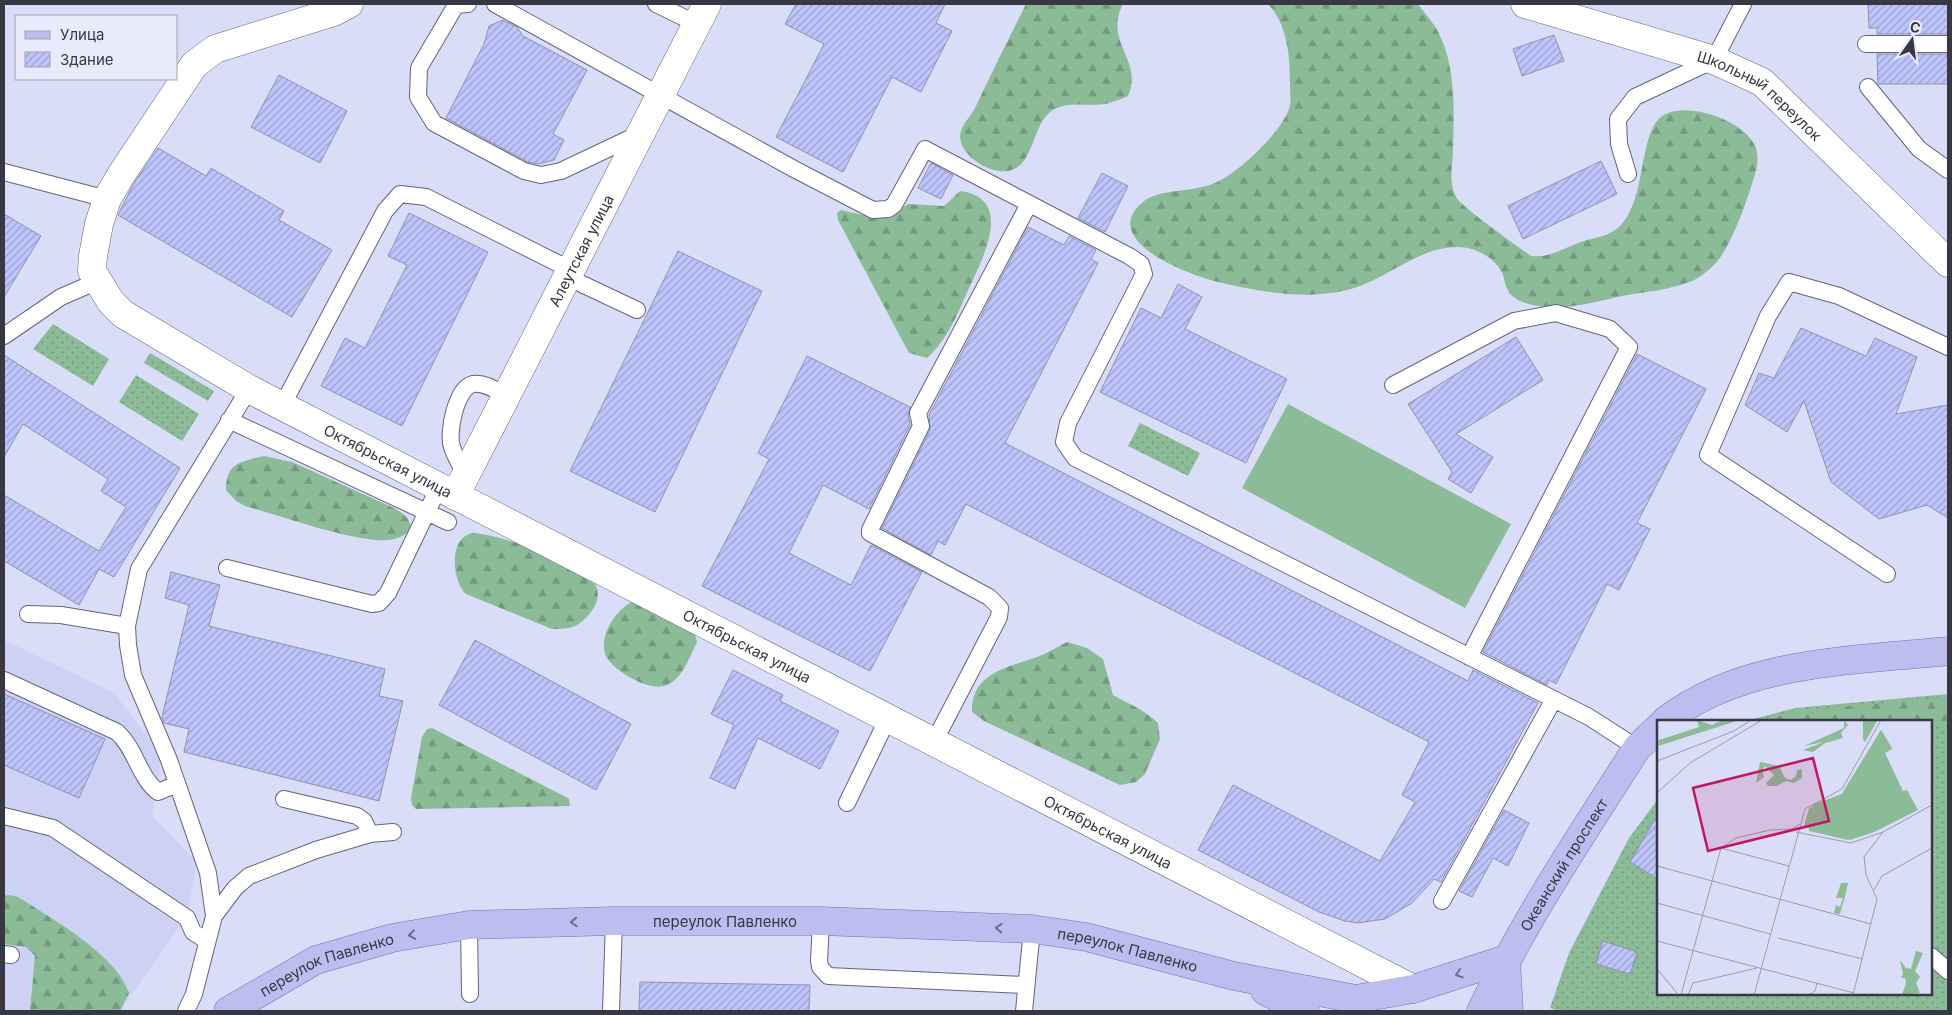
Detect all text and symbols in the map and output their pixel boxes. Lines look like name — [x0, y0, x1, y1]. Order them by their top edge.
legend — [15, 15, 178, 80]
north arrow — [1887, 15, 1937, 65]
text: С — [1908, 17, 1922, 36]
text: Улица — [60, 25, 104, 44]
street label: Школьный переулок — [1695, 46, 1826, 145]
text: Здание — [60, 50, 114, 69]
street label: Алеутская улица — [544, 191, 617, 310]
street label: Октябрьская улица — [321, 420, 455, 502]
street label: Октябрьская улица — [680, 605, 814, 687]
inset map — [1657, 720, 1932, 995]
street label: Октябрьская улица — [1041, 791, 1175, 873]
street label: Океанский проспект — [1515, 795, 1612, 935]
street label: переулок Павленко — [653, 912, 797, 931]
one-way arrow — [570, 917, 578, 927]
one-way arrow — [995, 922, 1003, 933]
street label: переулок Павленко — [1056, 923, 1200, 976]
street label: переулок Павленко — [256, 929, 396, 1000]
one-way arrow — [408, 929, 417, 939]
one-way arrow — [1456, 968, 1464, 978]

